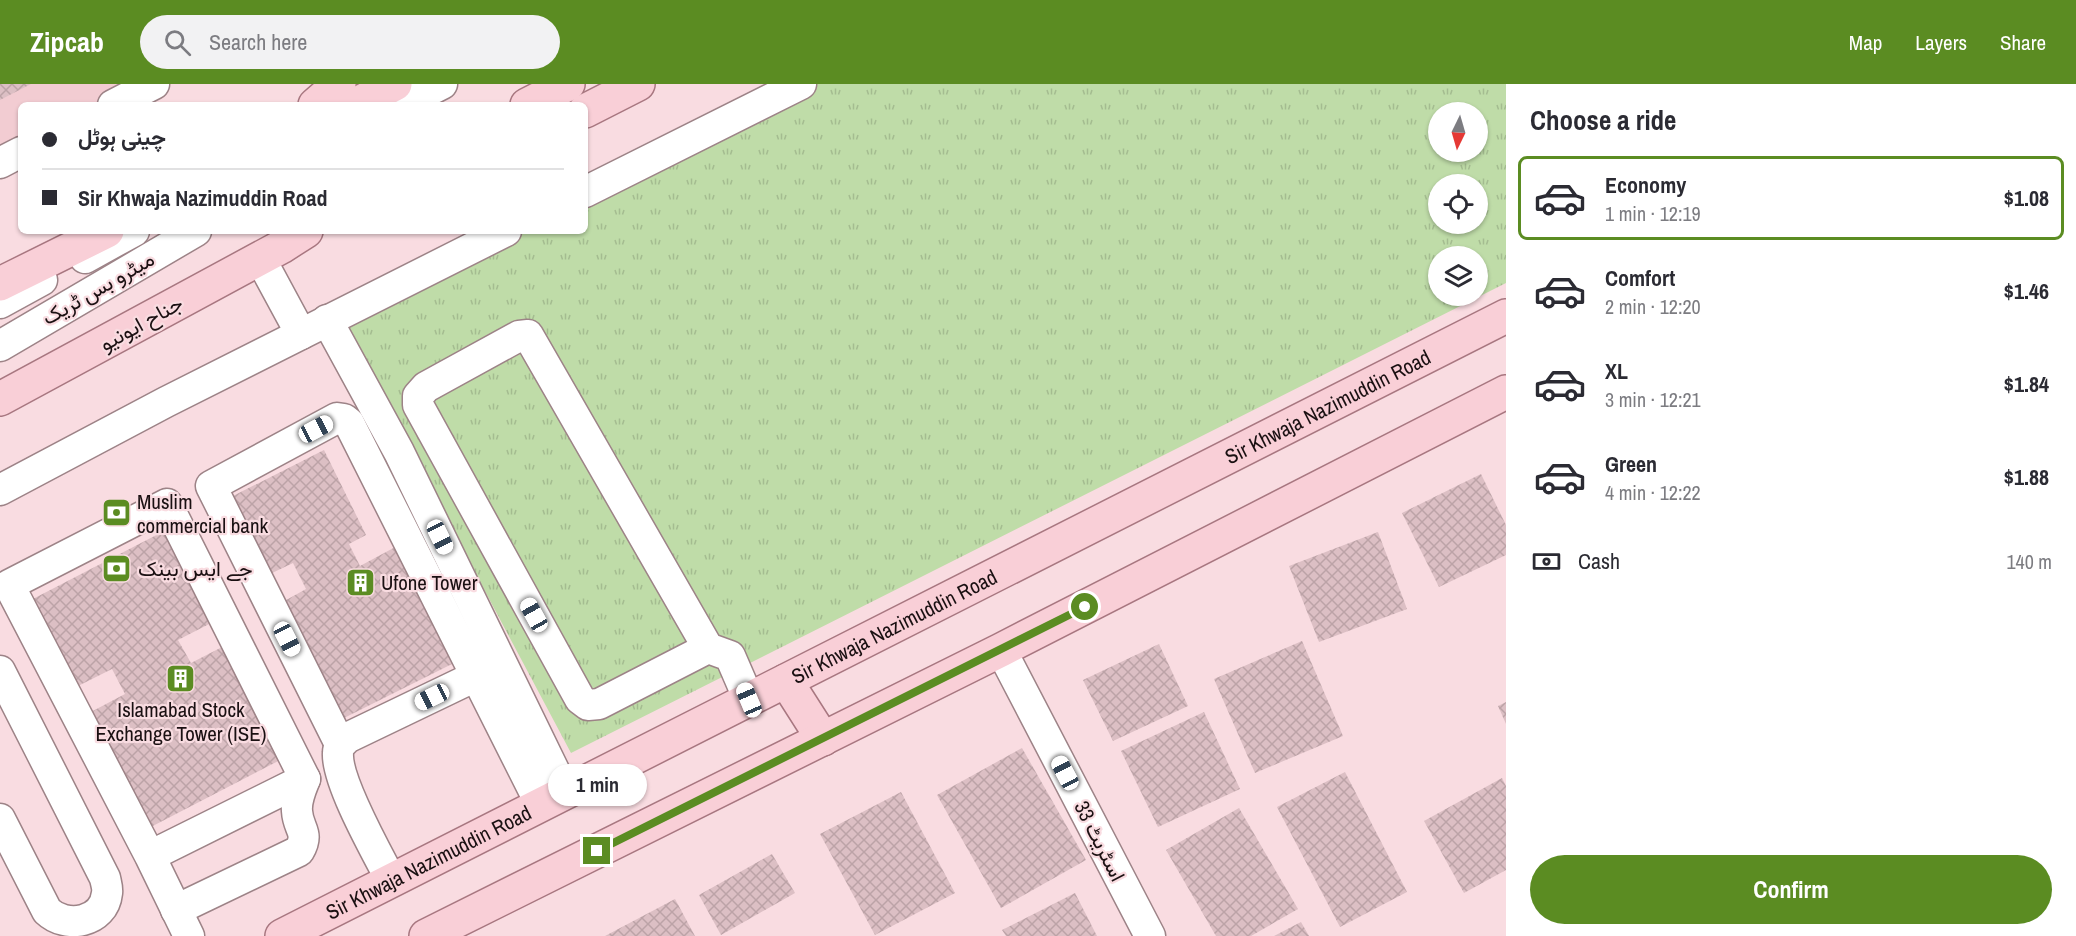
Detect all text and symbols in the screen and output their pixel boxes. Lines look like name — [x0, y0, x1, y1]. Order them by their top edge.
search box — [140, 15, 560, 69]
text: Zipcab — [30, 23, 104, 61]
icon: search — [161, 26, 194, 59]
text: Search here — [209, 27, 307, 57]
text: Map — [1849, 28, 1882, 57]
text: Layers — [1915, 28, 1967, 57]
text: Share — [2000, 28, 2046, 57]
north arrow — [1428, 102, 1488, 162]
map controls — [1428, 102, 1488, 306]
text: Choose a ride — [1530, 102, 1676, 138]
text: چینی ہوٹل — [78, 122, 166, 152]
text: Economy — [1605, 170, 1686, 200]
icon: car — [1533, 171, 1587, 225]
button: locate — [1428, 174, 1488, 234]
text: Sir Khwaja Nazimuddin Road — [78, 183, 328, 213]
text: $1.08 — [2004, 183, 2049, 213]
text: 1 min · 12:19 — [1605, 200, 1701, 227]
street label: میٹرو بس ٹریک — [36, 244, 160, 332]
button: layers — [1428, 246, 1488, 306]
text: Comfort — [1605, 263, 1675, 293]
icon: car — [1533, 264, 1587, 318]
text: $1.46 — [2004, 276, 2049, 306]
street label: جناح ایونیو — [94, 288, 188, 358]
text: 2 min · 12:20 — [1605, 293, 1701, 320]
street label: Sir Khwaja Nazimuddin Road — [1220, 342, 1435, 471]
text: XL — [1605, 356, 1628, 386]
icon: car — [1533, 357, 1587, 411]
text: $1.84 — [2004, 369, 2049, 399]
text: 3 min · 12:21 — [1605, 386, 1701, 413]
car — [296, 413, 336, 445]
text: Green — [1605, 449, 1657, 479]
icon: car — [1533, 450, 1587, 504]
text: $1.88 — [2004, 462, 2049, 492]
text: 4 min · 12:22 — [1605, 479, 1701, 506]
place label: Muslim commercial bank — [137, 487, 268, 540]
bank icon: Muslim commercial bank — [100, 497, 132, 529]
car — [424, 517, 456, 557]
icon: cash — [1530, 545, 1563, 578]
text: Cash — [1578, 546, 1620, 576]
text: 140 m — [2006, 548, 2052, 575]
bank icon: جے ایس بینک — [101, 552, 133, 584]
place label: جے ایس بینک — [138, 554, 253, 583]
street label: Sir Khwaja Nazimuddin Road — [786, 562, 1002, 690]
building icon: Ufone Tower — [344, 566, 376, 598]
place label: Ufone Tower — [381, 568, 478, 597]
route start — [1071, 593, 1098, 620]
car — [517, 595, 551, 635]
car — [271, 619, 303, 659]
building icon: Islamabad Stock Exchange Tower (ISE) — [165, 662, 197, 694]
car — [734, 680, 764, 720]
car — [412, 681, 452, 713]
place label: Islamabad Stock Exchange Tower (ISE) — [95, 695, 267, 748]
car — [1049, 753, 1081, 793]
callout: 1 min — [548, 764, 646, 806]
text: 1 min — [576, 771, 619, 798]
street label: اسٹریٹ 33 — [1067, 796, 1133, 886]
street label: Sir Khwaja Nazimuddin Road — [321, 798, 536, 926]
route end — [583, 837, 610, 864]
button: Confirm — [1530, 855, 2052, 924]

